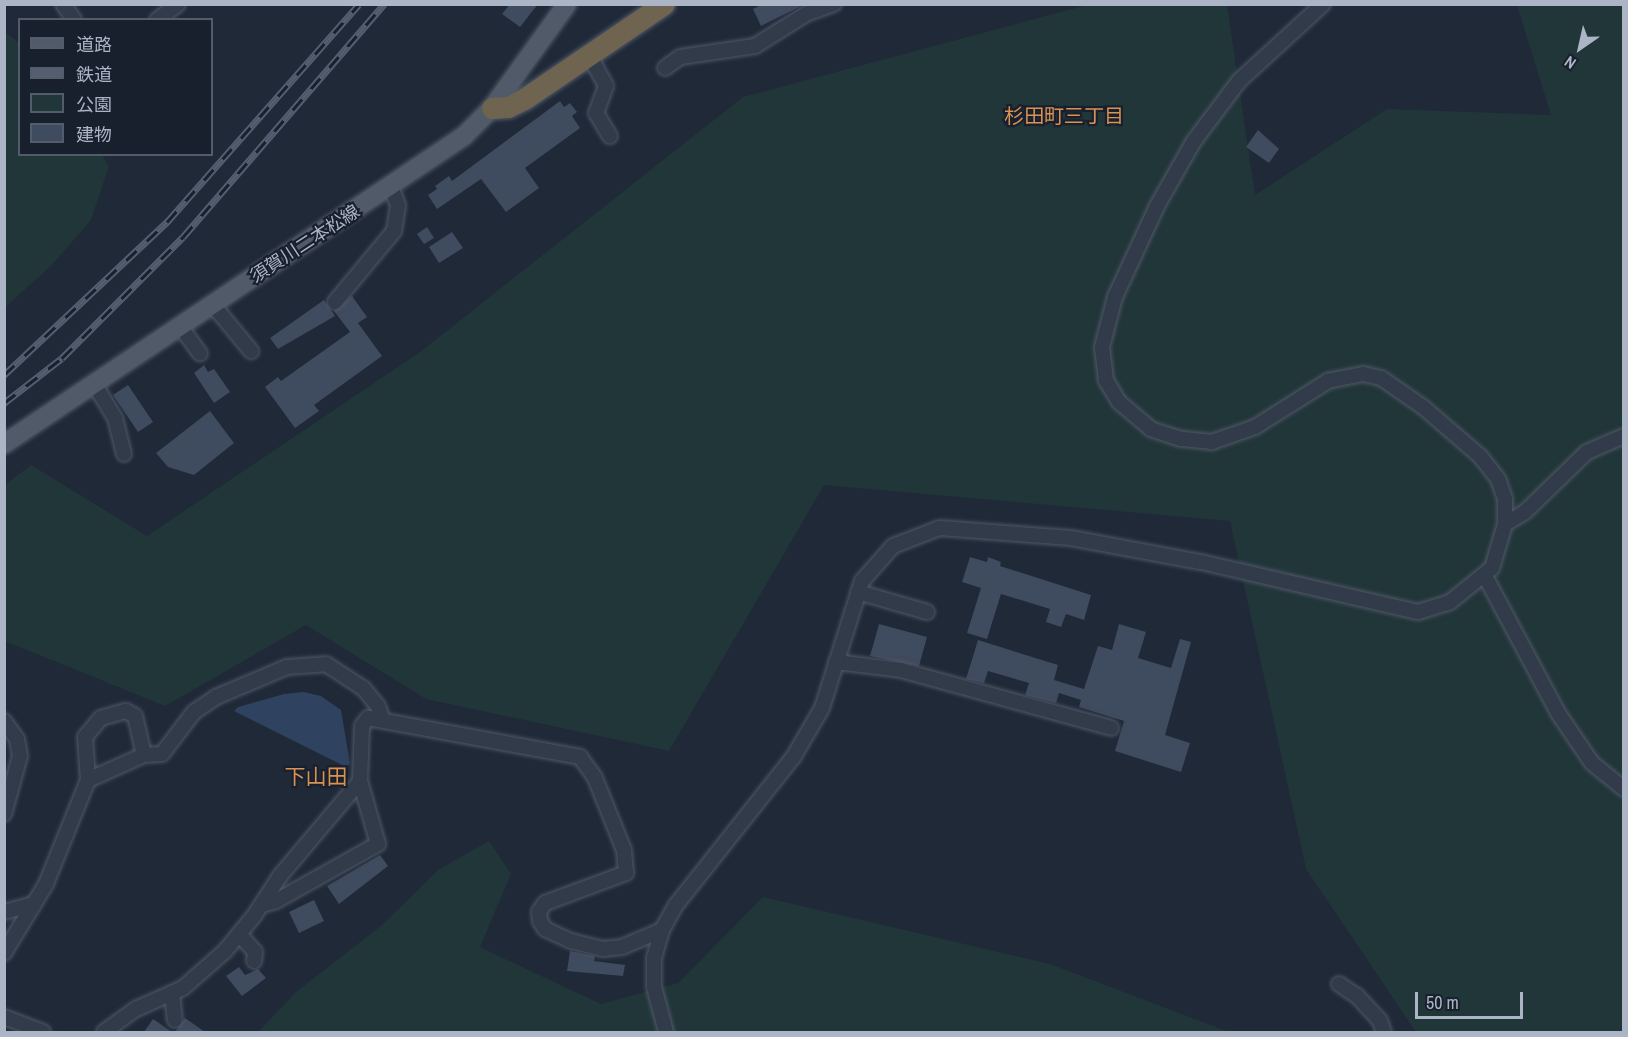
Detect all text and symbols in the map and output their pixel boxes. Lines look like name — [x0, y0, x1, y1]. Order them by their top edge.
legend — [18, 18, 213, 156]
north arrow — [1550, 18, 1610, 78]
text: 道路 — [76, 32, 112, 57]
text: N — [1560, 51, 1580, 75]
text: 鉄道 — [76, 62, 112, 87]
text: 公園 — [76, 92, 112, 117]
district label: 杉田町三丁目 — [1004, 103, 1124, 127]
text: 建物 — [76, 122, 112, 147]
street label: 須賀川二本松線 — [246, 201, 364, 287]
district label: 下山田 — [285, 764, 347, 790]
scale bar — [1418, 980, 1526, 1018]
text: 50 m — [1426, 990, 1459, 1015]

